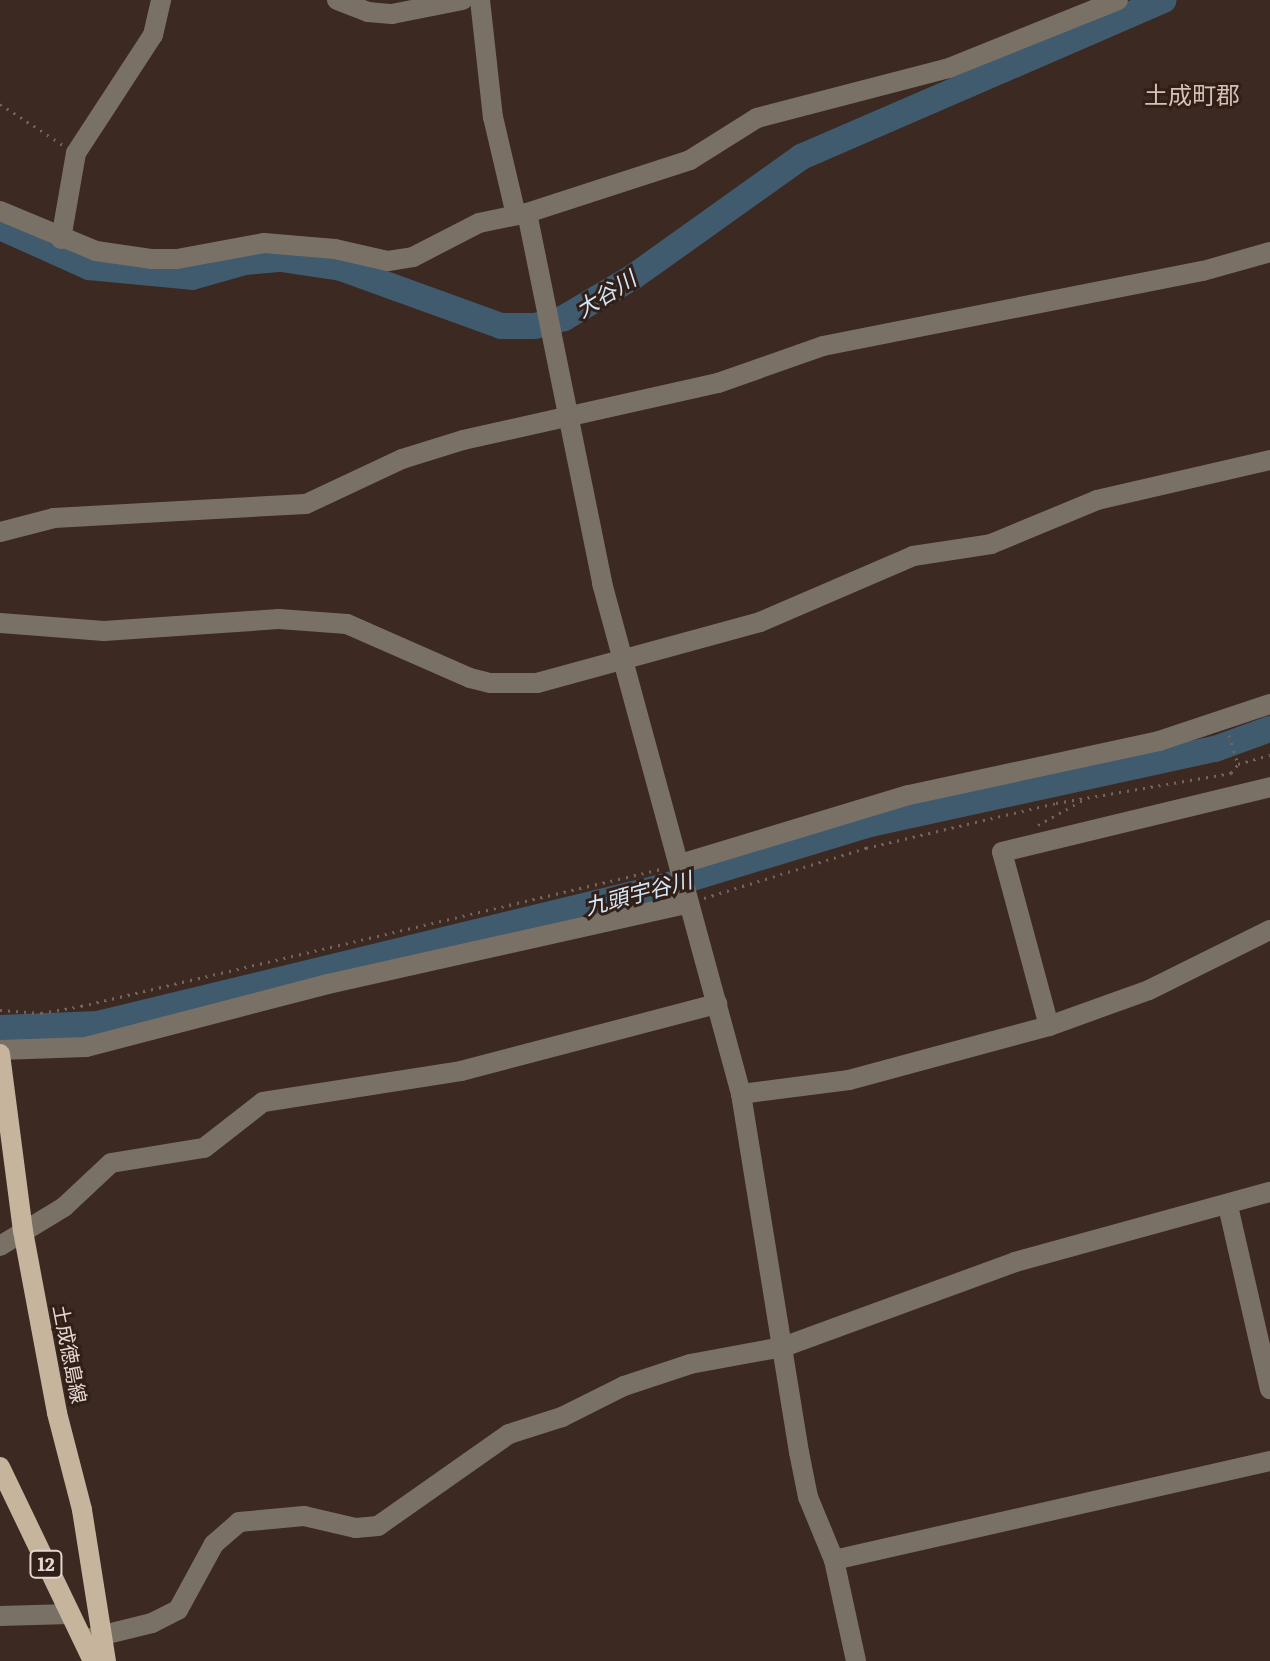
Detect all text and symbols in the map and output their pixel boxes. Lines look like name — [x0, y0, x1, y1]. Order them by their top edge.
district label: 土成町郡 — [1144, 80, 1240, 108]
water label: 大谷川 — [570, 264, 640, 322]
water label: 九頭宇谷川 — [581, 865, 695, 919]
street label: 土成徳島線 — [50, 1303, 92, 1405]
road number: 12 — [28, 1550, 64, 1578]

